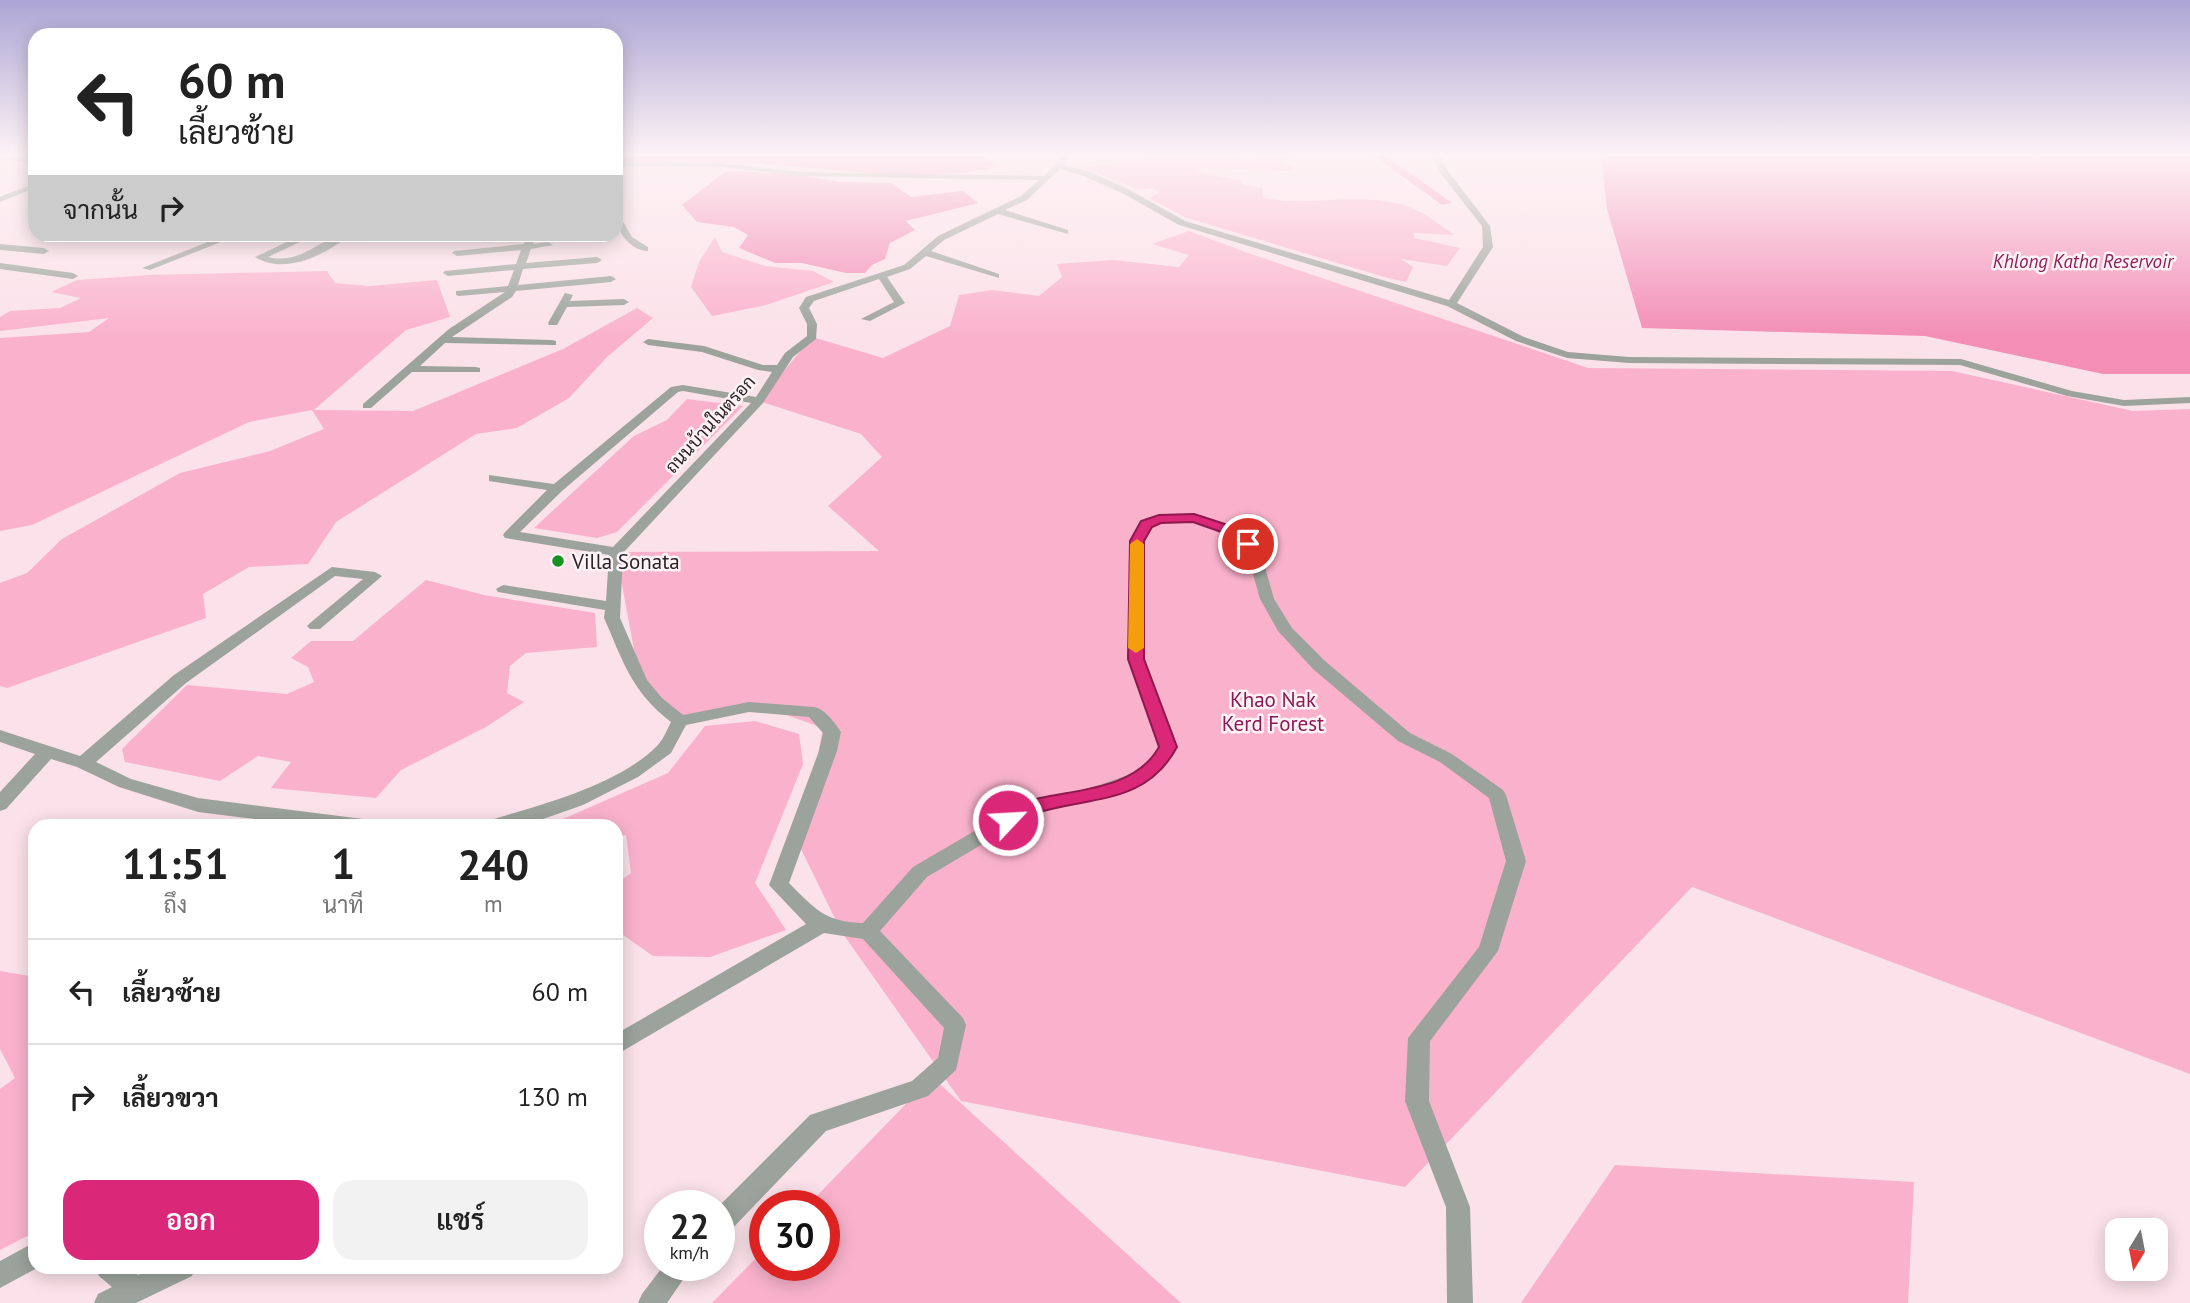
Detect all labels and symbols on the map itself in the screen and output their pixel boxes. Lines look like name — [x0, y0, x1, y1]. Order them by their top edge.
water label: Khlong Katha Reservoir — [1993, 249, 2175, 273]
street label: ถนนบ้านในตรอก — [659, 370, 760, 478]
pin — [1218, 514, 1278, 574]
place label: Villa Sonata — [571, 548, 680, 575]
marker: Villa Sonata — [550, 553, 566, 569]
park label: Khao Nak Kerd Forest — [1222, 686, 1324, 737]
position arrow — [971, 783, 1045, 857]
speed limit sign: 30 — [749, 1190, 840, 1281]
north arrow — [2105, 1218, 2168, 1281]

